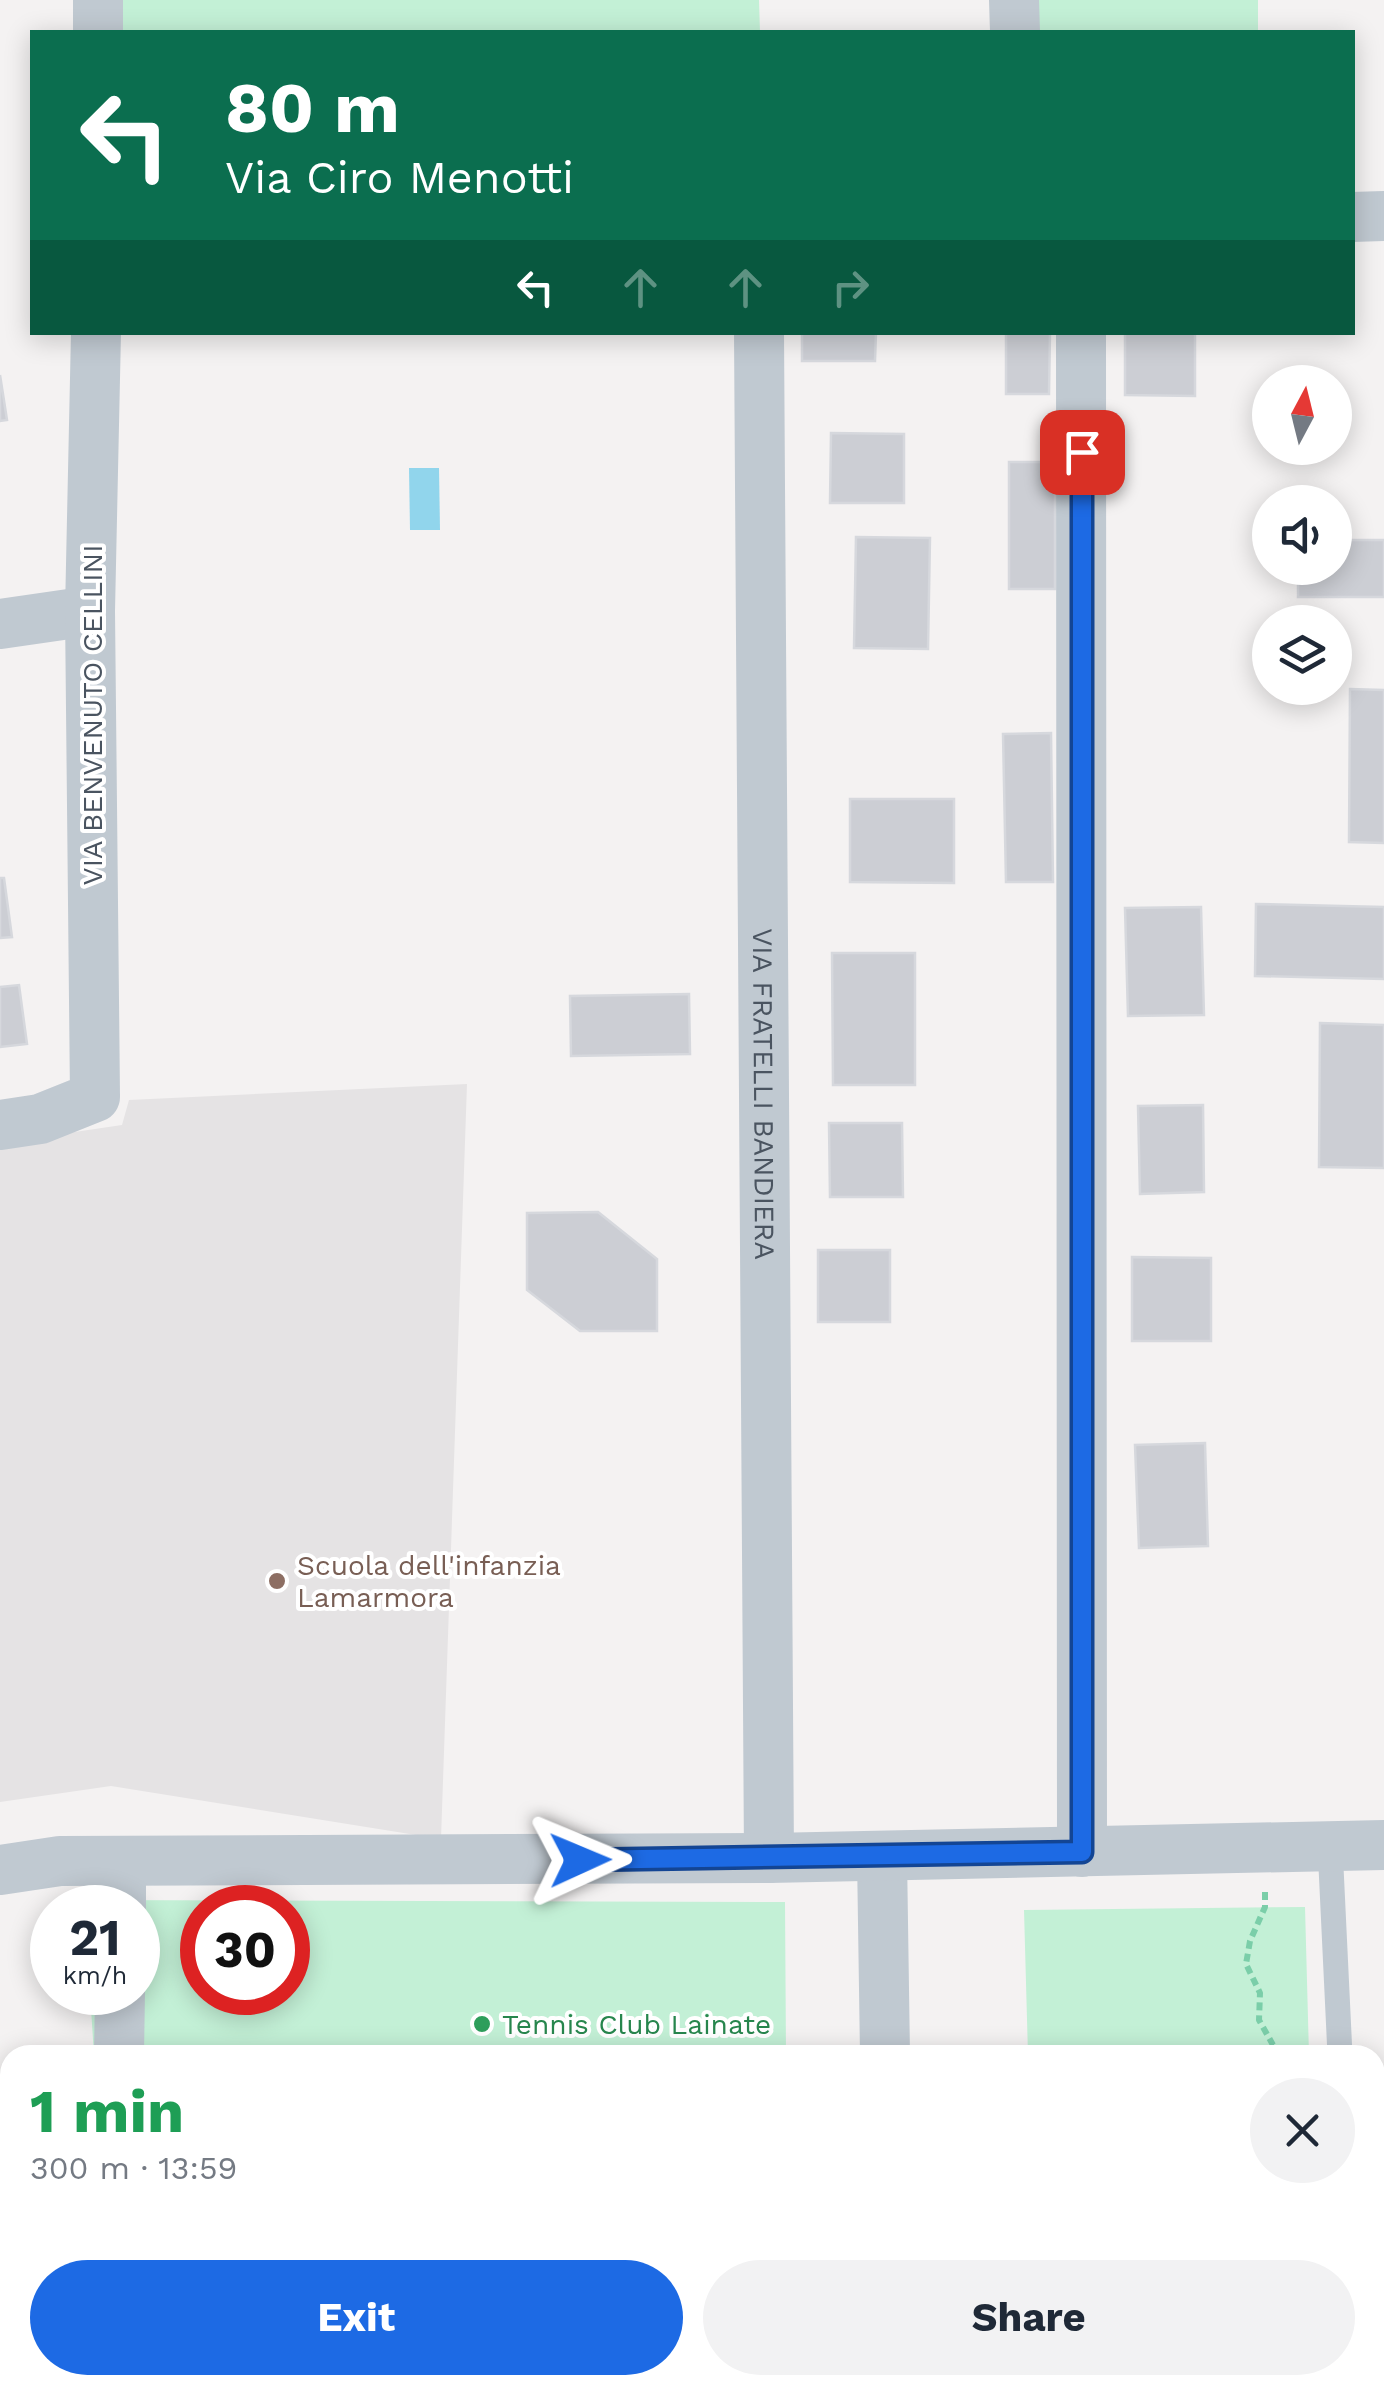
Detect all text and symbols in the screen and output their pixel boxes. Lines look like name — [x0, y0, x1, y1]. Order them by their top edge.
text: 80 m — [225, 67, 400, 149]
icon: left — [60, 70, 190, 200]
text: Via Ciro Menotti — [225, 151, 574, 204]
icon: left — [508, 260, 563, 315]
icon: ahead — [613, 260, 668, 315]
icon: ahead — [718, 260, 773, 315]
icon: right — [823, 260, 878, 315]
north arrow — [1252, 365, 1352, 465]
map controls — [1252, 365, 1352, 705]
pin — [1040, 410, 1125, 495]
icon: arrive — [1055, 425, 1110, 480]
button: sound — [1252, 485, 1352, 585]
street label: VIA BENVENUTO CELLINI — [76, 545, 109, 885]
button: layers — [1252, 605, 1352, 705]
street label: VIA FRATELLI BANDIERA — [746, 928, 781, 1260]
place label: Scuola dell'infanzia Lamarmora — [297, 1549, 561, 1614]
marker: Scuola dell'infanzia Lamarmora — [266, 1570, 288, 1592]
position arrow — [528, 1808, 632, 1912]
speed limit sign: 30 — [180, 1885, 310, 2015]
text: 21 — [69, 1908, 121, 1967]
text: km/h — [63, 1961, 127, 1990]
place label: Tennis Club Lainate — [502, 2008, 771, 2041]
marker: Tennis Club Lainate — [471, 2013, 493, 2035]
text: 1 min — [30, 2076, 184, 2147]
button: close — [1250, 2078, 1355, 2183]
text: 300 m · 13:59 — [30, 2149, 237, 2187]
button: Exit — [30, 2260, 683, 2375]
button: Share — [703, 2260, 1355, 2375]

